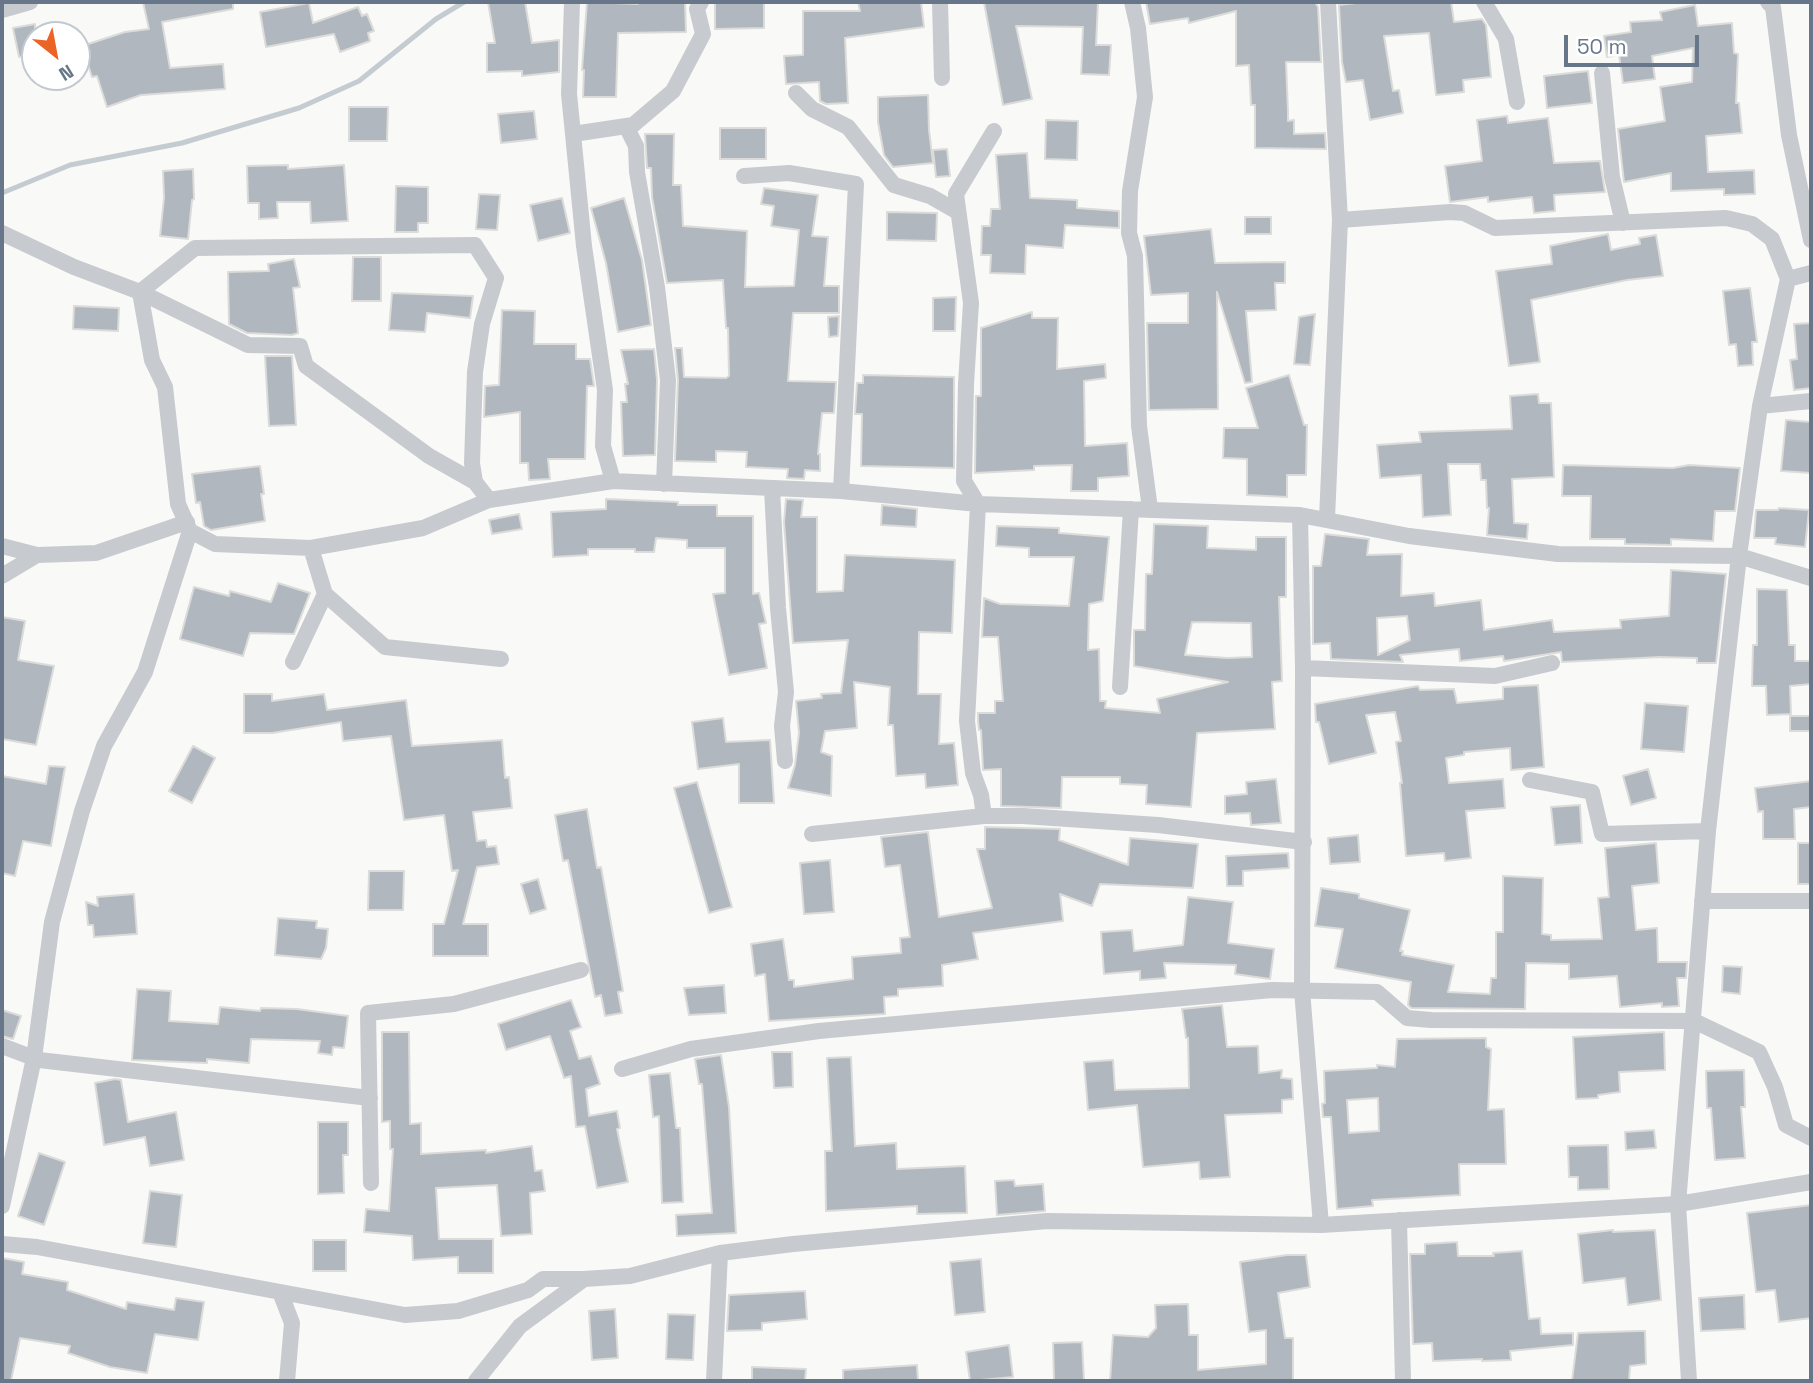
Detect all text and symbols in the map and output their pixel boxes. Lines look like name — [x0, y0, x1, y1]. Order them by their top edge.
north arrow — [21, 21, 91, 91]
scale bar — [1568, 21, 1703, 65]
text: 50 m — [1577, 33, 1627, 60]
text: N — [54, 59, 78, 87]

